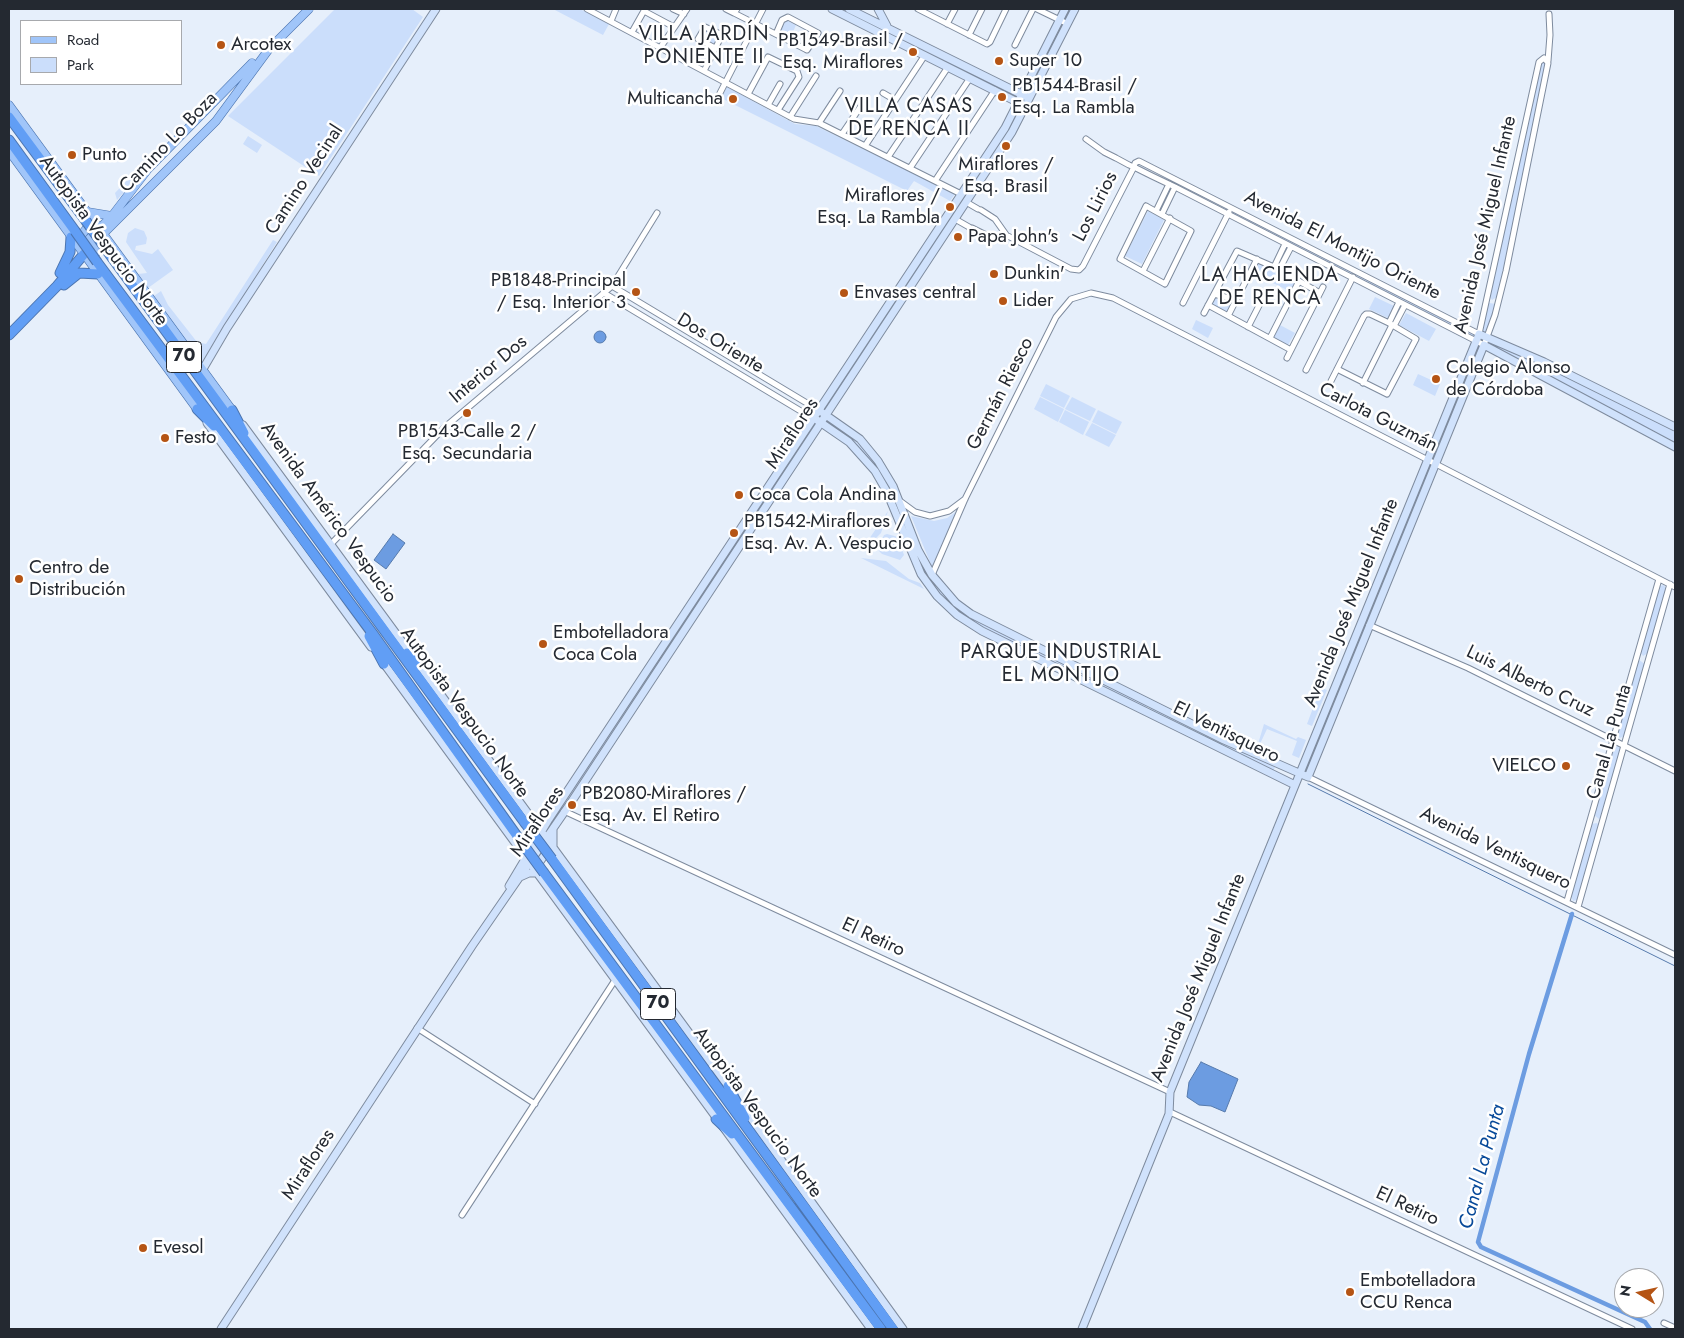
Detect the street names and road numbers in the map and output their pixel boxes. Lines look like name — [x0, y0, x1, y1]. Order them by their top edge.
street label: Camino Lo Boza — [115, 88, 223, 198]
street label: Avenida José Miguel Infante — [1450, 114, 1522, 336]
street label: Camino Vecinal — [261, 121, 349, 239]
street label: Autopista Vespucio Norte — [33, 151, 173, 331]
street label: Los Lirios — [1069, 168, 1123, 246]
street label: Avenida El Montijo Oriente — [1240, 187, 1444, 305]
street label: Dos Oriente — [672, 309, 768, 379]
street label: Interior Dos — [446, 331, 532, 409]
street label: Germán Riesco — [963, 334, 1039, 454]
road number: 70 — [166, 342, 202, 372]
street label: Carlota Guzmán — [1315, 378, 1441, 458]
street label: Miraflores — [762, 394, 824, 474]
street label: Avenida Américo Vespucio — [255, 418, 401, 608]
street label: Avenida José Miguel Infante — [1300, 496, 1404, 710]
street label: Autopista Vespucio Norte — [394, 623, 534, 803]
street label: Luis Alberto Cruz — [1462, 641, 1598, 723]
street label: Canal La Punta — [1583, 682, 1637, 802]
street label: El Ventisquero — [1169, 697, 1283, 769]
street label: Miraflores — [506, 783, 570, 861]
street label: Avenida Ventisquero — [1416, 803, 1574, 895]
street label: Avenida José Miguel Infante — [1147, 871, 1251, 1085]
street label: El Retiro — [838, 913, 908, 963]
road number: 70 — [640, 989, 676, 1020]
street label: Autopista Vespucio Norte — [687, 1023, 827, 1203]
street label: Miraflores — [278, 1125, 340, 1205]
street label: El Retiro — [1372, 1182, 1442, 1232]

